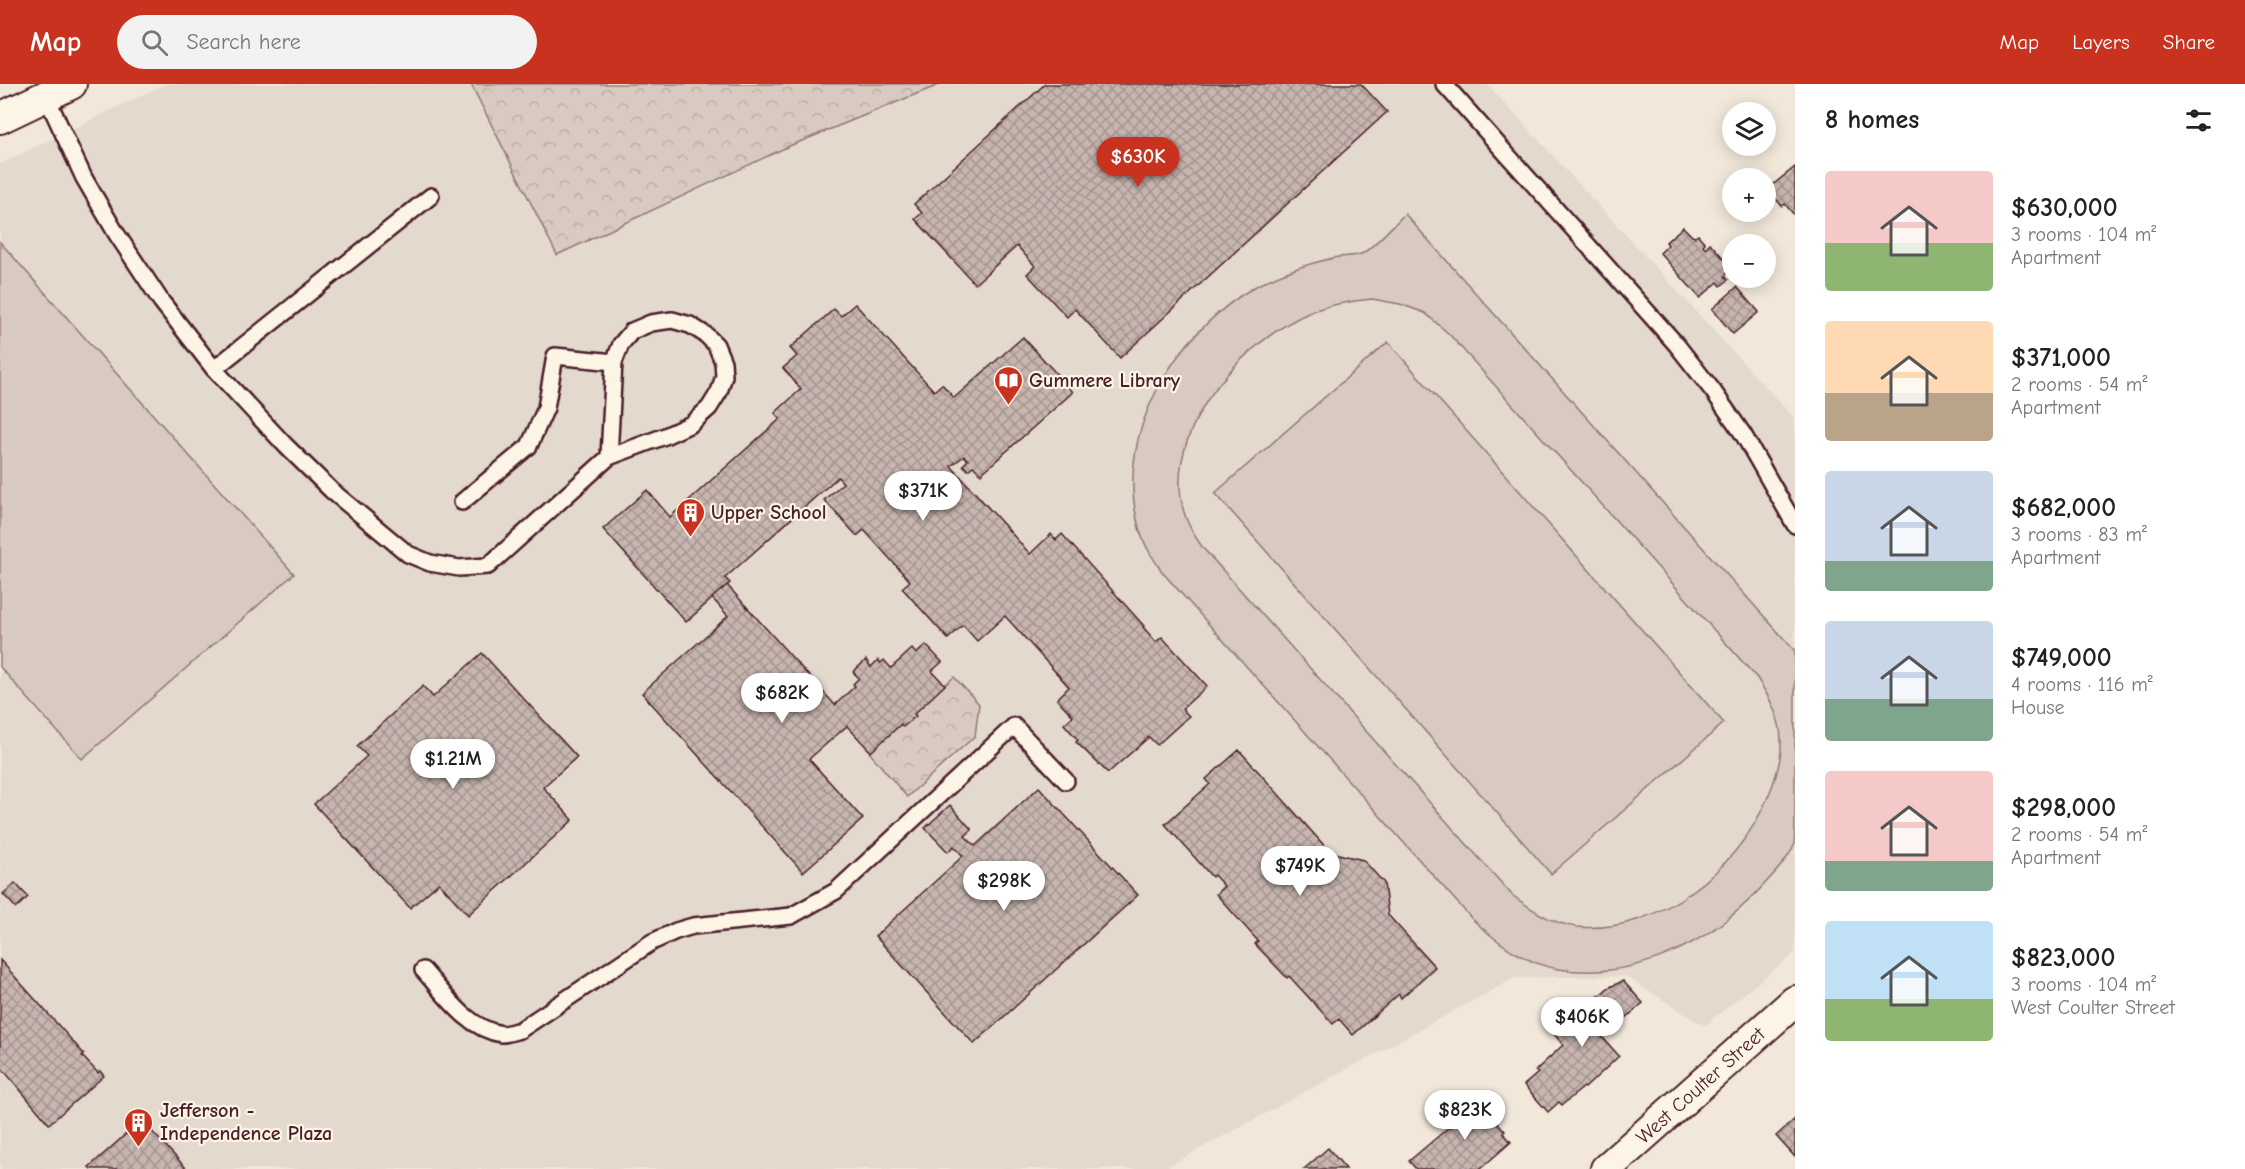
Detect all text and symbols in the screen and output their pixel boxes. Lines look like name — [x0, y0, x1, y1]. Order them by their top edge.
search box — [117, 15, 537, 69]
text: Map — [30, 26, 81, 58]
icon: search — [138, 26, 171, 59]
text: Search here — [186, 29, 301, 55]
text: Map — [2000, 30, 2039, 54]
text: Layers — [2072, 30, 2130, 54]
text: Share — [2163, 30, 2215, 54]
map controls — [1722, 102, 1776, 288]
button: layers — [1722, 102, 1776, 156]
icon: filters — [2182, 104, 2215, 137]
text: 8 homes — [1825, 105, 1919, 135]
pin: $630K — [1096, 137, 1180, 188]
text: $630K — [1110, 145, 1166, 168]
button: + — [1722, 168, 1776, 222]
text: $630,000 — [2011, 193, 2118, 223]
icon: home — [1873, 195, 1945, 267]
text: 3 rooms · 104 m² — [2011, 223, 2156, 246]
button: − — [1722, 234, 1776, 288]
text: Apartment — [2011, 246, 2101, 269]
text: $371,000 — [2011, 343, 2111, 373]
icon: home — [1873, 345, 1945, 417]
library icon: Gummere Library — [992, 364, 1024, 406]
place label: Gummere Library — [1029, 369, 1181, 392]
text: 2 rooms · 54 m² — [2011, 373, 2147, 396]
text: Apartment — [2011, 396, 2101, 419]
pin: $371K — [881, 471, 965, 522]
text: $371K — [898, 479, 948, 502]
text: $682,000 — [2011, 493, 2116, 523]
icon: home — [1873, 495, 1945, 567]
building icon: Upper School — [674, 496, 706, 538]
place label: Upper School — [711, 501, 827, 524]
text: 3 rooms · 83 m² — [2011, 523, 2147, 546]
text: Apartment — [2011, 546, 2101, 569]
text: $749,000 — [2011, 643, 2112, 673]
icon: home — [1873, 645, 1945, 717]
pin: $682K — [740, 673, 824, 724]
text: 4 rooms · 116 m² — [2011, 673, 2153, 696]
text: $682K — [755, 681, 809, 704]
text: House — [2011, 696, 2065, 719]
pin: $1.21M — [404, 739, 502, 790]
text: $1.21M — [424, 747, 482, 770]
text: $298,000 — [2011, 793, 2116, 823]
icon: home — [1873, 795, 1945, 867]
text: 2 rooms · 54 m² — [2011, 823, 2147, 846]
pin: $749K — [1258, 846, 1342, 897]
text: Apartment — [2011, 846, 2101, 869]
text: $749K — [1275, 854, 1325, 877]
pin: $298K — [962, 861, 1046, 912]
text: $298K — [977, 869, 1031, 892]
text: $823,000 — [2011, 943, 2115, 973]
icon: home — [1873, 945, 1945, 1017]
text: 3 rooms · 104 m² — [2011, 973, 2156, 996]
text: West Coulter Street — [2011, 996, 2175, 1019]
pin: $406K — [1540, 997, 1624, 1048]
text: $406K — [1555, 1005, 1609, 1028]
street label: West Coulter Street — [1631, 1022, 1770, 1149]
pin: $823K — [1423, 1090, 1507, 1141]
text: $823K — [1438, 1098, 1492, 1121]
place label: Jefferson - Independence Plaza — [160, 1099, 332, 1145]
building icon: Jefferson - Independence Plaza — [123, 1106, 155, 1148]

